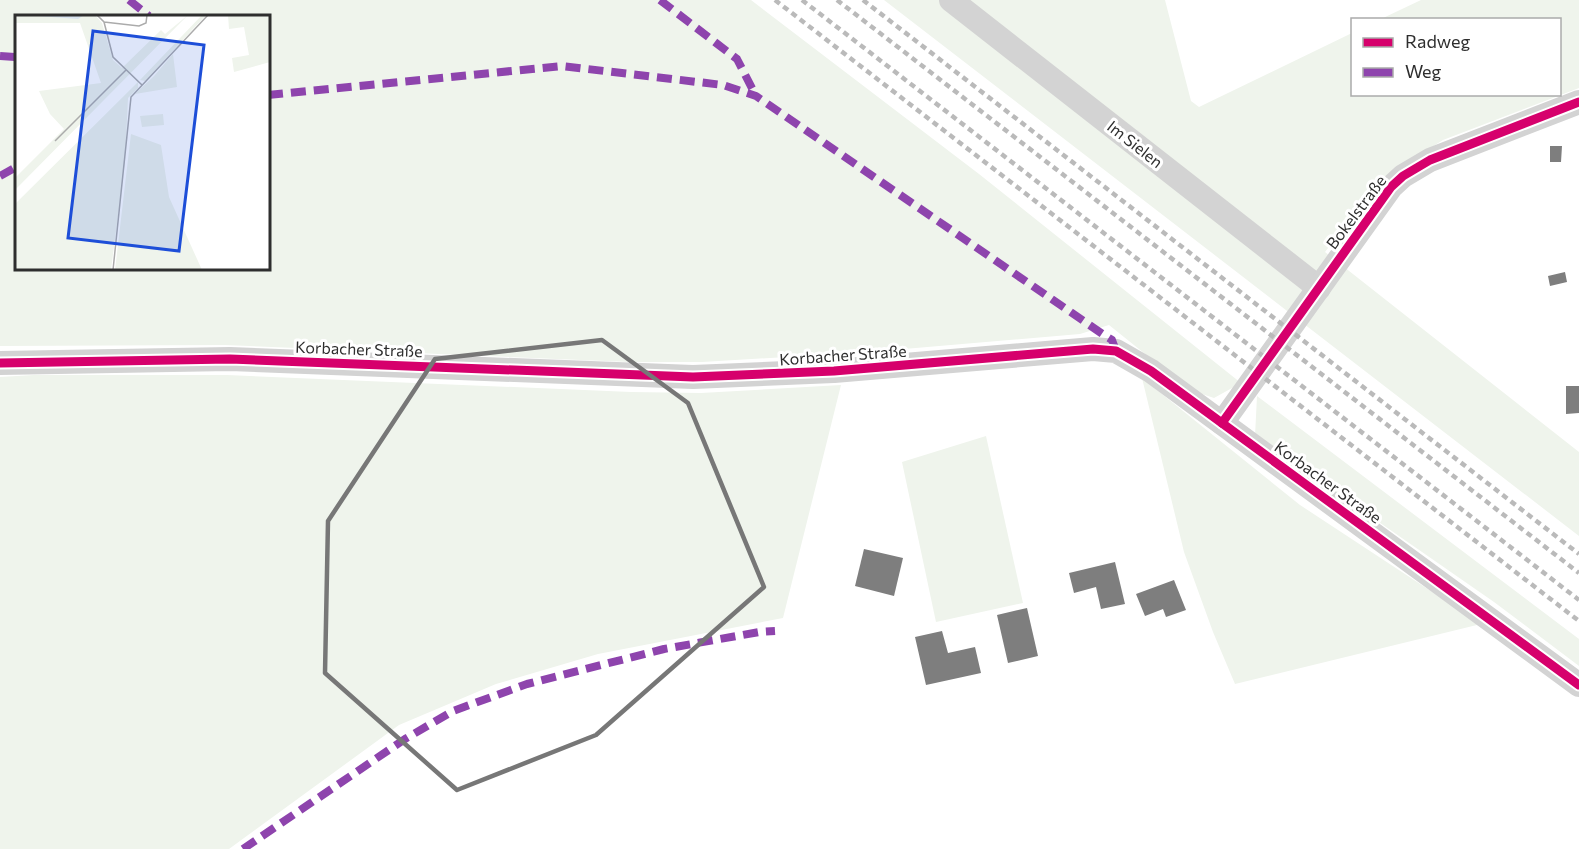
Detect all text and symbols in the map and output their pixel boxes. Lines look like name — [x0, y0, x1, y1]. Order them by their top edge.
inset map — [15, 15, 270, 270]
legend — [1351, 18, 1561, 96]
text: Radweg — [1405, 30, 1470, 52]
text: Weg — [1405, 60, 1442, 82]
street label: Im Sielen — [1104, 116, 1167, 171]
street label: Bokelstraße — [1322, 171, 1389, 252]
street label: Korbacher Straße — [295, 337, 423, 360]
street label: Korbacher Straße — [779, 341, 907, 368]
street label: Korbacher Straße — [1271, 436, 1385, 527]

